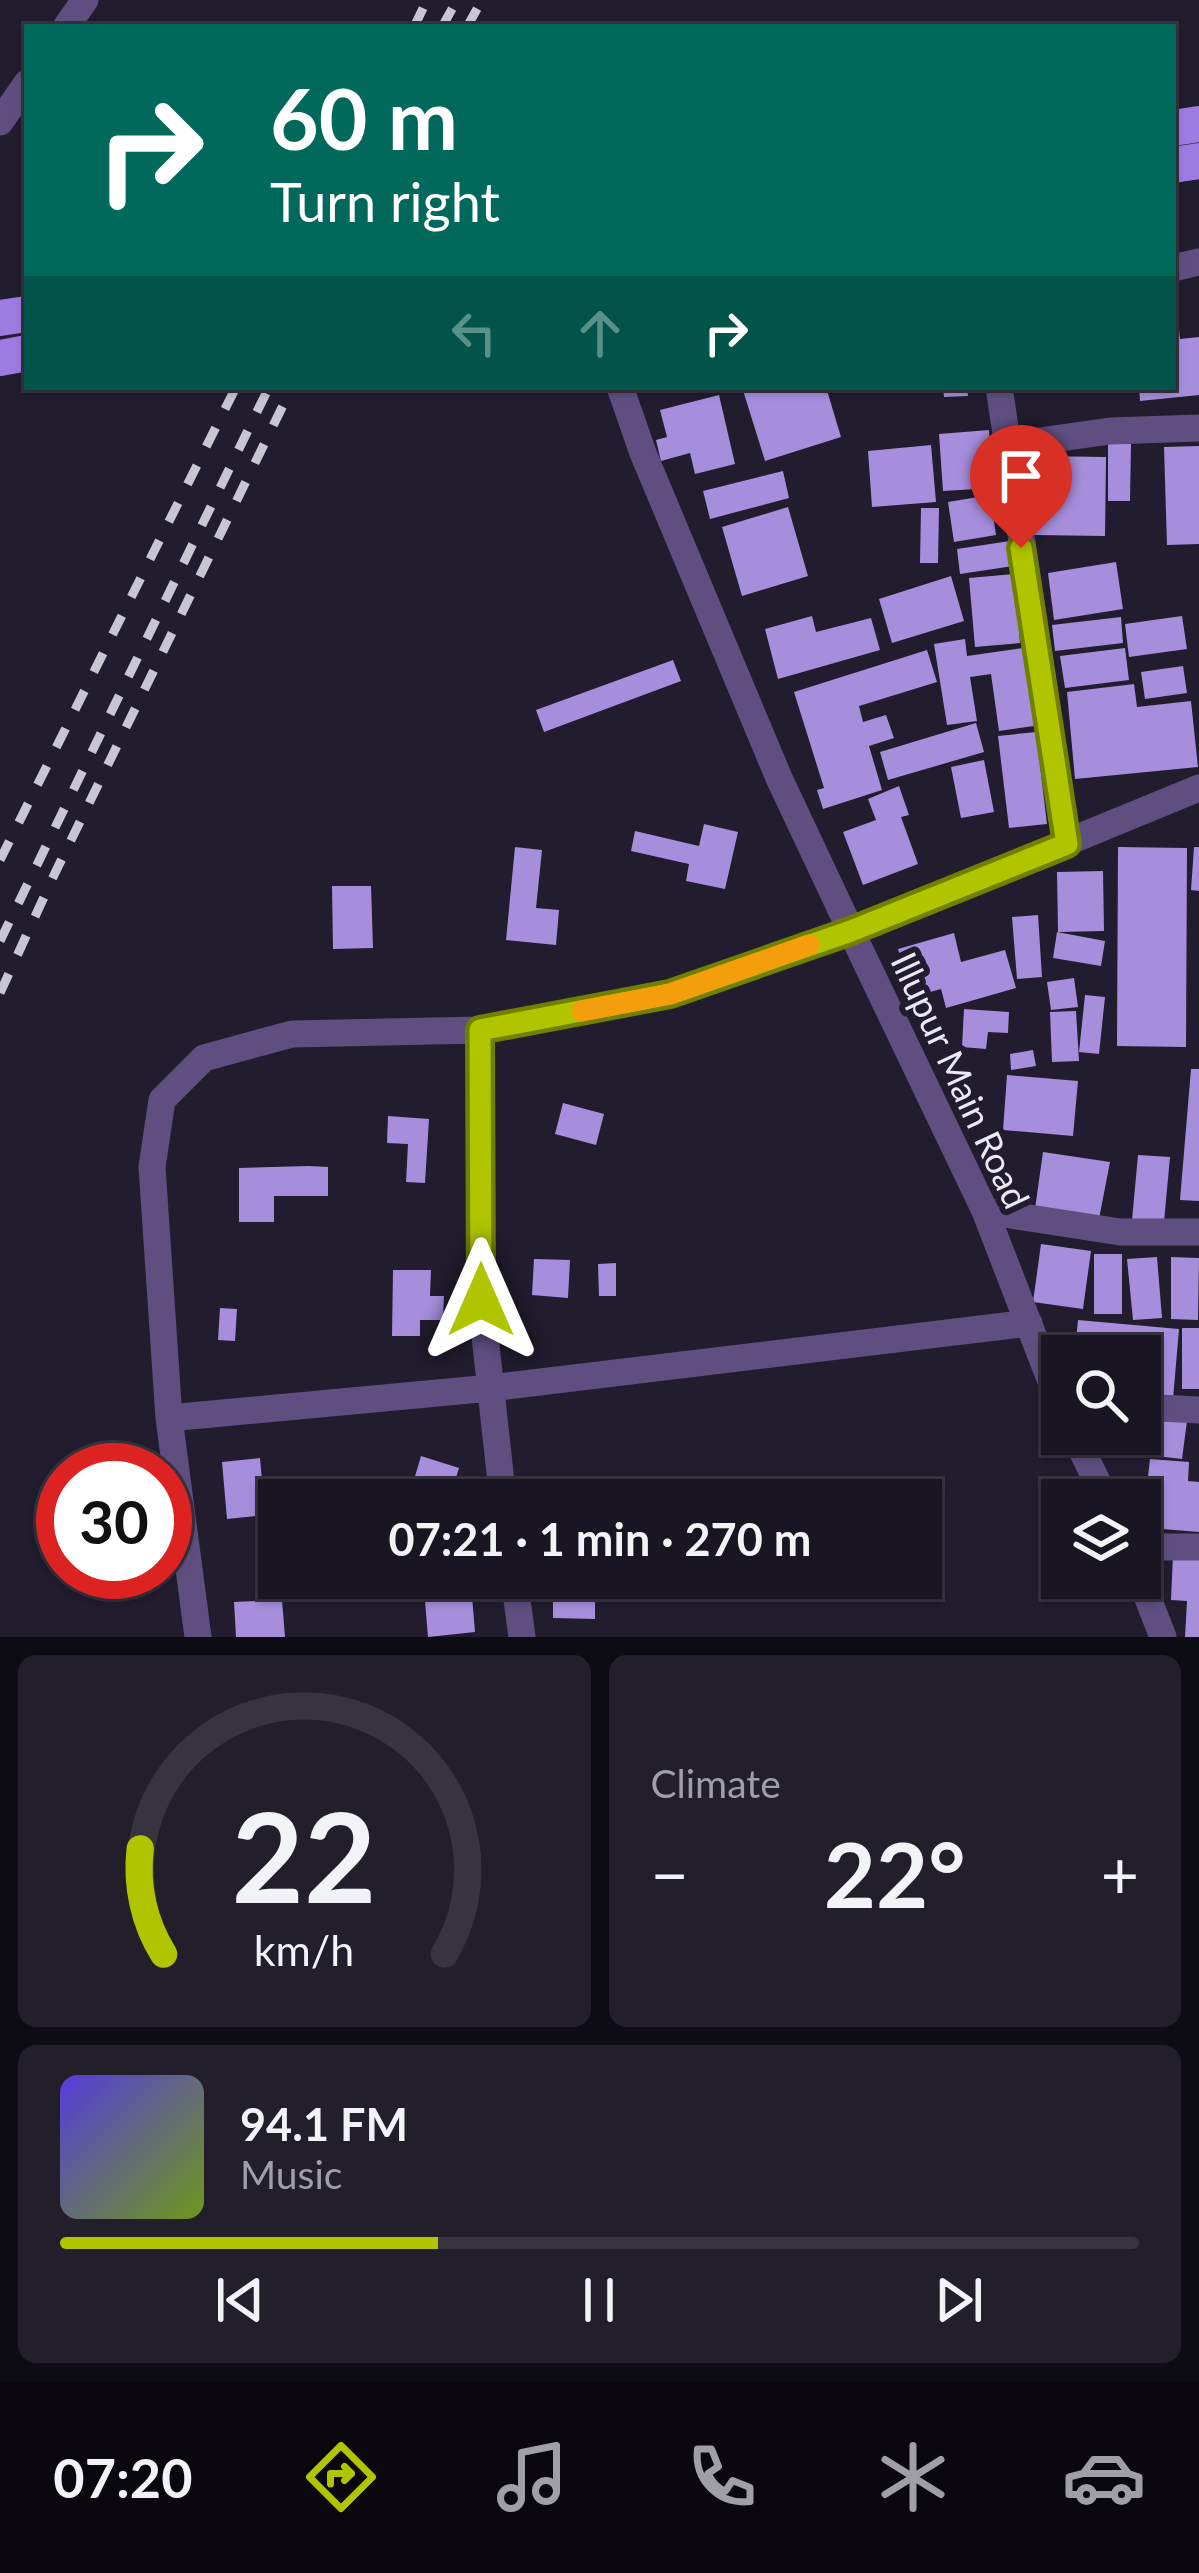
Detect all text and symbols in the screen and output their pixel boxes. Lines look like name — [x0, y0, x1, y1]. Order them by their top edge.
text: 60 m — [270, 67, 458, 168]
icon: right — [72, 72, 228, 228]
text: Turn right — [270, 169, 500, 234]
icon: left — [441, 300, 507, 366]
icon: ahead — [567, 300, 633, 366]
icon: right — [693, 300, 759, 366]
pin — [970, 425, 1072, 548]
icon: arrive — [988, 443, 1054, 509]
street label: Illupur Main Road — [882, 945, 1040, 1215]
position arrow — [418, 1237, 544, 1363]
map controls — [1041, 1335, 1161, 1599]
button: search — [1041, 1335, 1161, 1455]
speed limit sign: 30 — [36, 1443, 192, 1599]
button: layers — [1041, 1479, 1161, 1599]
text: 07:21 · 1 min · 270 m — [389, 1512, 811, 1566]
text: Climate — [651, 1760, 781, 1806]
text: 22 — [232, 1780, 377, 1930]
text: 22° — [824, 1819, 966, 1927]
text: − — [651, 1834, 689, 1913]
text: + — [1101, 1834, 1139, 1913]
text: km/h — [254, 1924, 354, 1975]
text: 94.1 FM — [240, 2097, 408, 2151]
text: Music — [240, 2151, 342, 2197]
icon: previous — [207, 2267, 273, 2333]
icon: pause — [566, 2267, 632, 2333]
icon: next — [926, 2267, 992, 2333]
icon: directions — [299, 2435, 383, 2519]
icon: music — [490, 2435, 574, 2519]
icon: phone — [680, 2435, 764, 2519]
icon: climate — [871, 2435, 955, 2519]
icon: car — [1062, 2435, 1146, 2519]
text: 07:20 — [53, 2445, 193, 2510]

